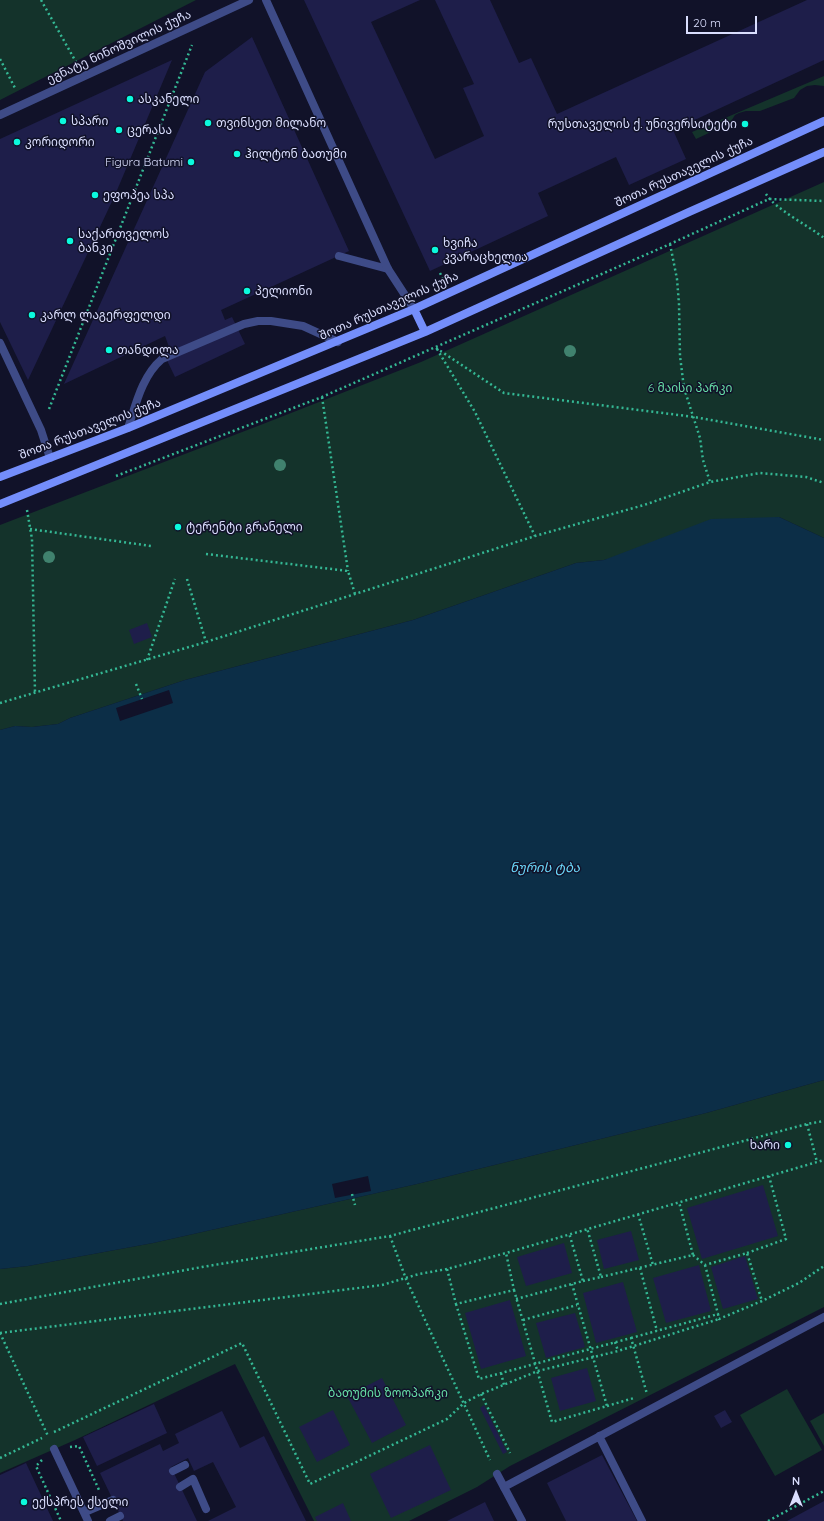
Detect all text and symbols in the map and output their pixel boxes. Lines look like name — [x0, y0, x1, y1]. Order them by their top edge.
street label: ეგნატე ნინოშვილის ქუჩა — [44, 7, 194, 87]
scale bar — [688, 8, 759, 34]
text: 20 m — [693, 15, 721, 30]
place label: ასკანელი — [138, 92, 199, 106]
marker: ასკანელი — [125, 94, 135, 104]
place label: სპარი — [71, 114, 108, 128]
marker: სპარი — [58, 116, 68, 126]
place label: თვინსეთ მილანო — [216, 116, 326, 130]
place label: რუსთაველის ქ. უნივერსიტეტი — [548, 117, 737, 131]
marker: თვინსეთ მილანო — [203, 118, 213, 128]
marker: რუსთაველის ქ. უნივერსიტეტი — [740, 119, 750, 129]
place label: ცერასა — [127, 123, 172, 137]
marker: ცერასა — [114, 125, 124, 135]
street label: შოთა რუსთაველის ქუჩა — [613, 134, 755, 210]
place label: კორიდორი — [25, 135, 95, 149]
marker: კორიდორი — [12, 137, 22, 147]
place label: ჰილტონ ბათუმი — [245, 147, 347, 161]
marker: ჰილტონ ბათუმი — [232, 149, 242, 159]
place label: Figura Batumi — [105, 155, 183, 169]
marker: Figura Batumi — [186, 157, 196, 167]
place label: ეფოპეა სპა — [103, 188, 174, 202]
marker: ეფოპეა სპა — [90, 190, 100, 200]
place label: საქართველოს ბანკი — [78, 227, 169, 255]
marker: საქართველოს ბანკი — [65, 236, 75, 246]
place label: ხვიჩა კვარაცხელია — [443, 236, 528, 264]
marker: ხვიჩა კვარაცხელია — [430, 245, 440, 255]
street label: შოთა რუსთაველის ქუჩა — [317, 269, 461, 343]
place label: პელიონი — [255, 284, 312, 298]
marker: პელიონი — [242, 286, 252, 296]
place label: კარლ ლაგერფელდი — [40, 308, 171, 322]
marker: კარლ ლაგერფელდი — [27, 310, 37, 320]
place label: თანდილა — [117, 343, 179, 357]
marker: თანდილა — [104, 345, 114, 355]
park label: 6 მაისი პარკი — [648, 381, 732, 395]
street label: შოთა რუსთაველის ქუჩა — [17, 395, 163, 463]
place label: ტერენტი გრანელი — [186, 520, 303, 534]
marker: ტერენტი გრანელი — [173, 522, 183, 532]
water label: ნურის ტბა — [510, 860, 580, 876]
place label: ხარი — [750, 1138, 780, 1152]
marker: ხარი — [783, 1140, 793, 1150]
park label: ბათუმის ზოოპარკი — [328, 1386, 448, 1400]
north arrow — [776, 1473, 816, 1513]
text: N — [792, 1474, 800, 1488]
place label: ექსპრეს ქსელი — [32, 1495, 128, 1509]
marker: ექსპრეს ქსელი — [19, 1497, 29, 1507]

